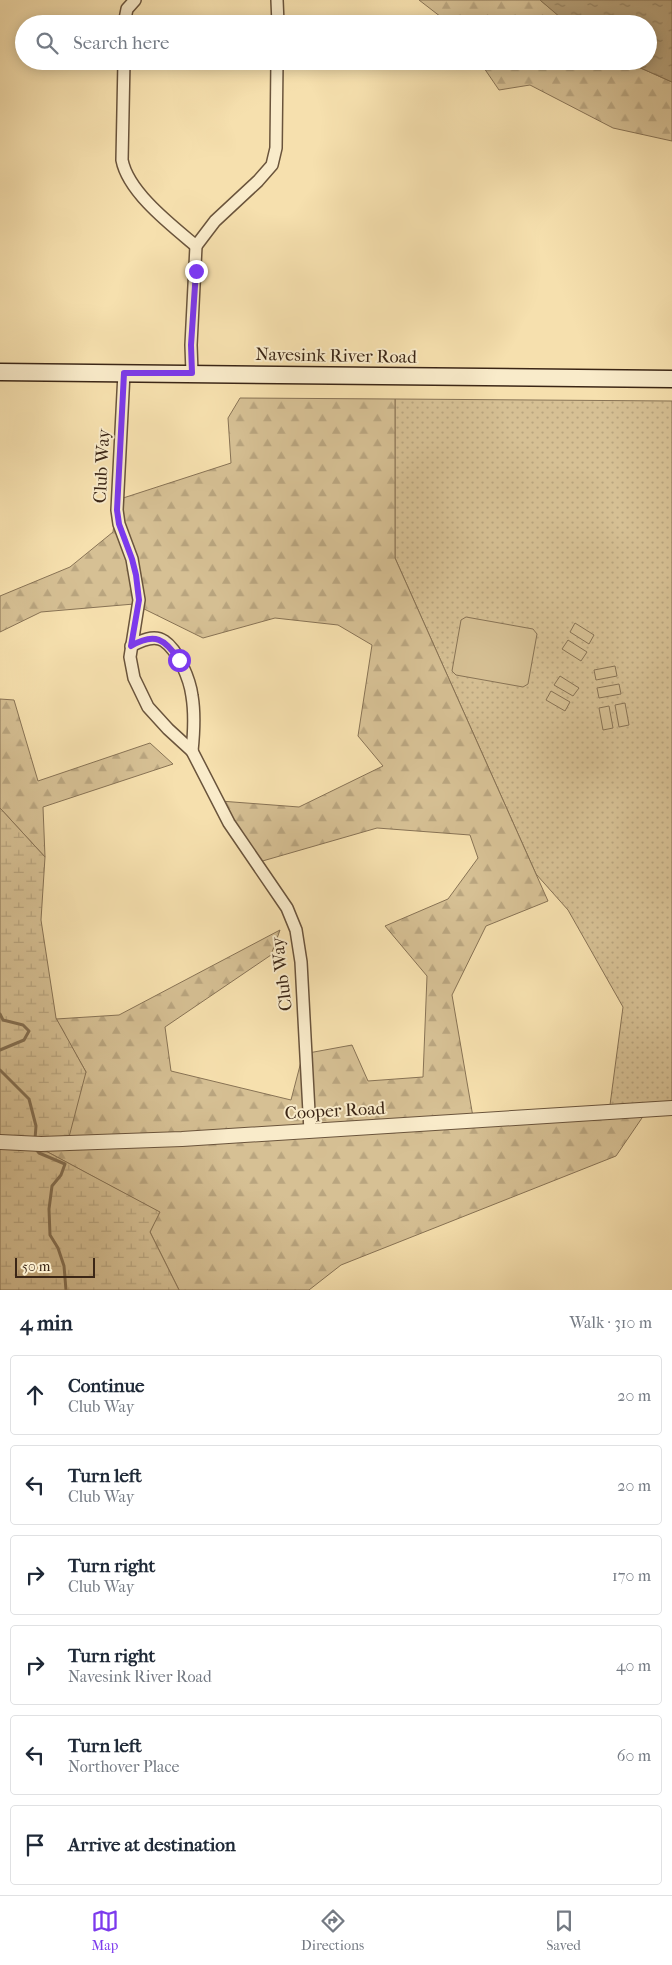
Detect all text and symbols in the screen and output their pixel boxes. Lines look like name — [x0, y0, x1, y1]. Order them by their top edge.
search box — [15, 15, 657, 70]
icon: search — [33, 29, 61, 57]
text: Search here — [73, 32, 169, 54]
route end — [185, 260, 208, 283]
street label: Navesink River Road — [255, 344, 417, 368]
street label: Club Way — [90, 427, 115, 504]
route start — [168, 649, 191, 672]
street label: Club Way — [267, 934, 297, 1012]
street label: Cooper Road — [284, 1098, 386, 1124]
scale bar — [15, 1255, 95, 1278]
text: 50 m — [22, 1258, 50, 1275]
text: 4 min — [20, 1311, 73, 1335]
text: Walk · 310 m — [569, 1313, 652, 1332]
text: Continue — [68, 1375, 144, 1397]
icon: ahead — [21, 1381, 49, 1409]
text: 20 m — [617, 1386, 651, 1405]
text: Club Way — [68, 1397, 134, 1416]
text: Turn left — [68, 1465, 142, 1487]
icon: left — [21, 1471, 49, 1499]
text: 20 m — [617, 1476, 651, 1495]
text: Club Way — [68, 1487, 134, 1506]
text: Turn right — [68, 1555, 155, 1577]
icon: right — [21, 1561, 49, 1589]
text: 170 m — [612, 1566, 651, 1585]
text: Club Way — [68, 1577, 134, 1596]
text: Turn right — [68, 1645, 155, 1667]
icon: right — [21, 1651, 49, 1679]
text: 40 m — [616, 1656, 651, 1675]
text: Navesink River Road — [68, 1667, 212, 1686]
text: Turn left — [68, 1735, 142, 1757]
icon: left — [21, 1741, 49, 1769]
text: 60 m — [617, 1746, 651, 1765]
text: Northover Place — [68, 1757, 179, 1776]
icon: arrive — [21, 1831, 49, 1859]
text: Arrive at destination — [68, 1834, 236, 1856]
tab: Map — [91, 1907, 119, 1954]
tab: Directions — [301, 1907, 364, 1954]
tab: Saved — [546, 1907, 581, 1954]

